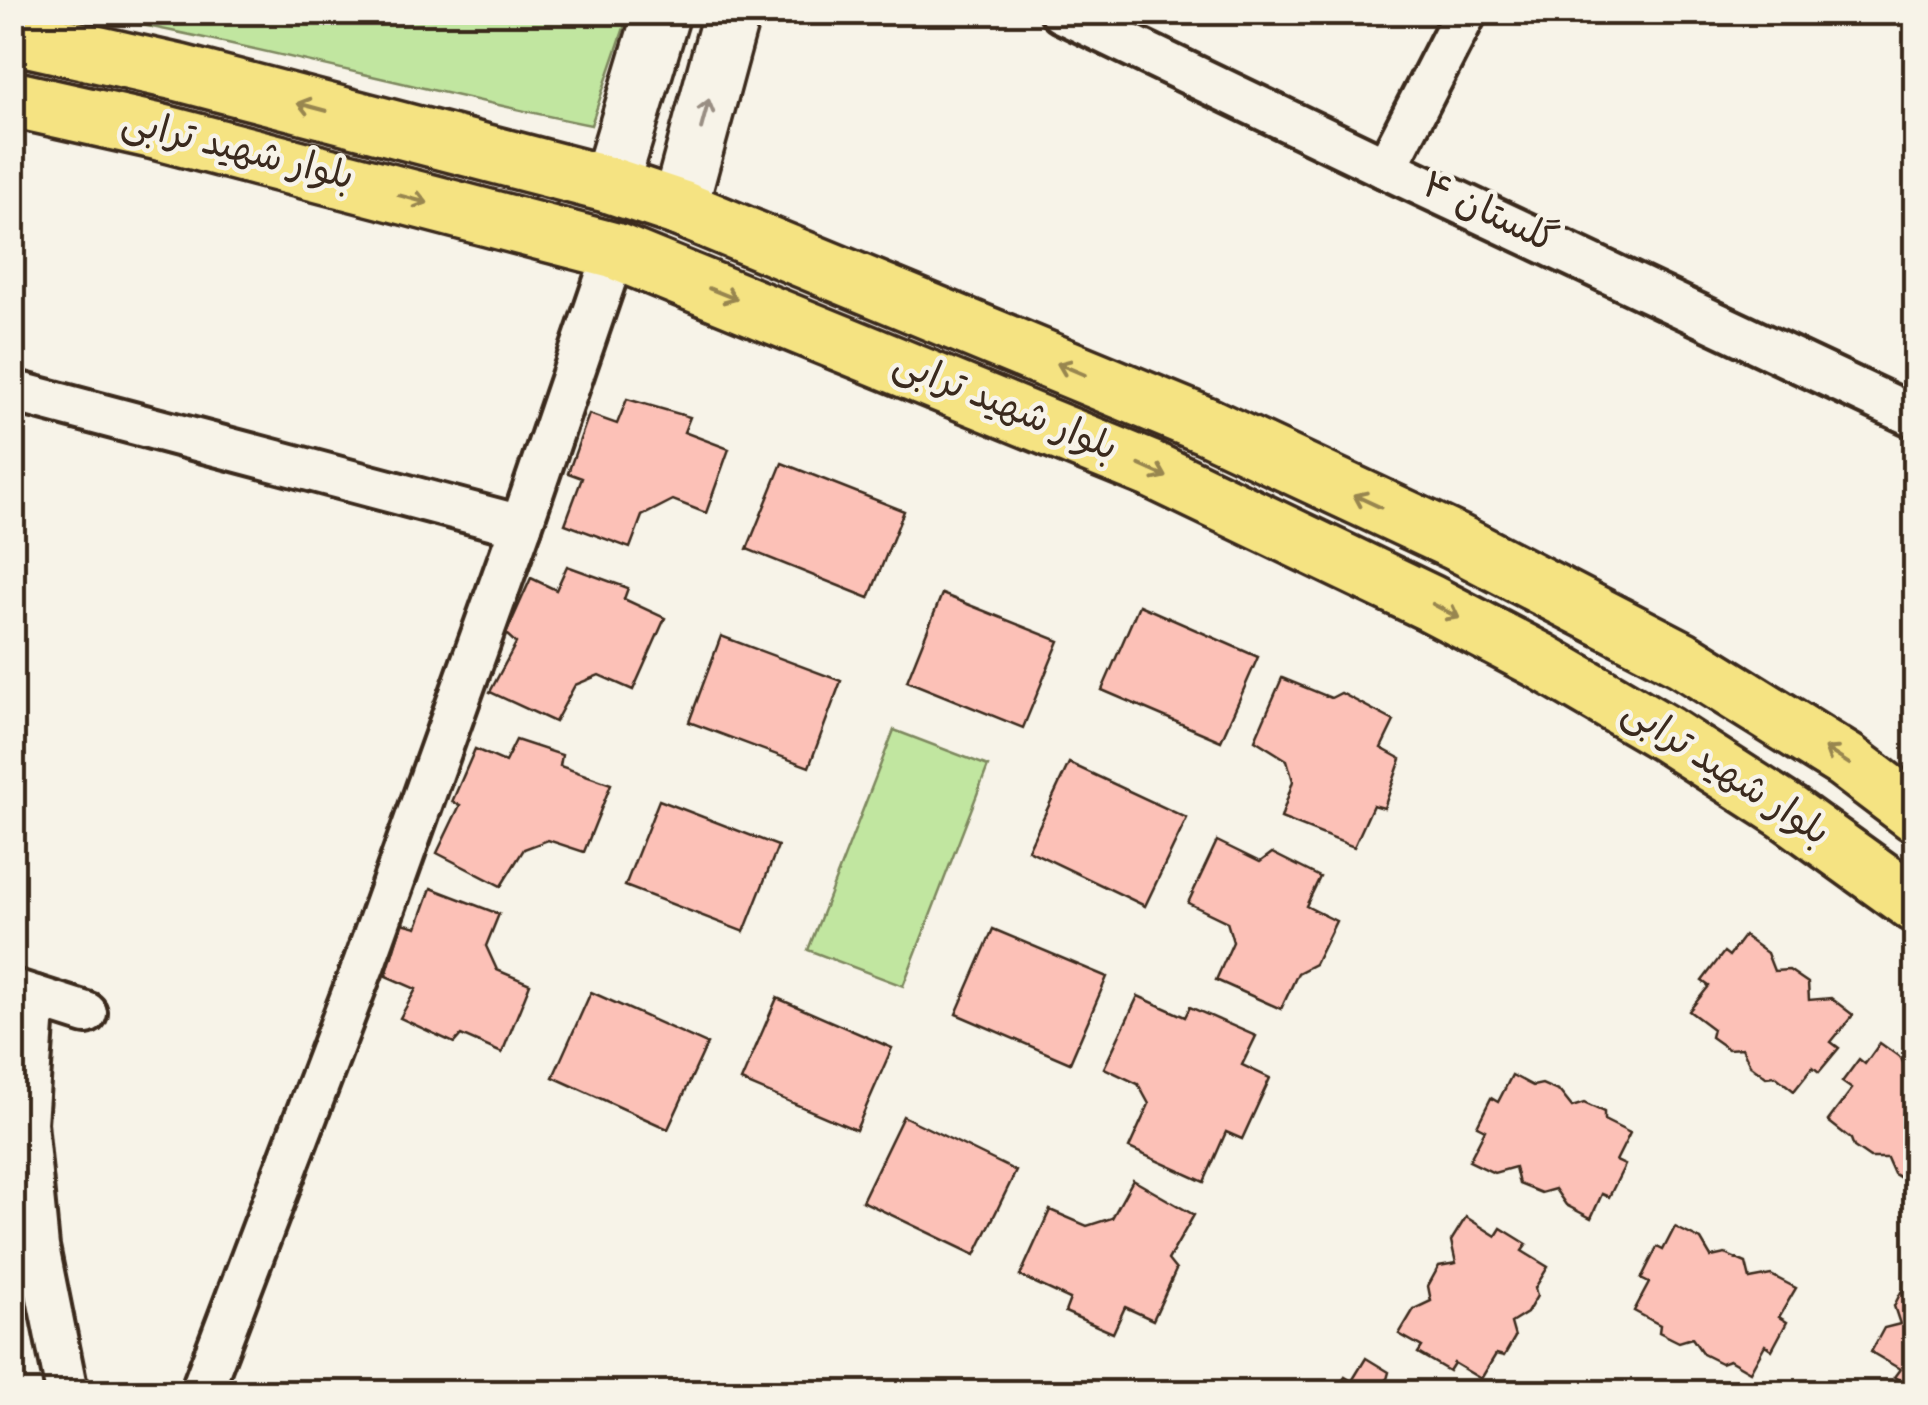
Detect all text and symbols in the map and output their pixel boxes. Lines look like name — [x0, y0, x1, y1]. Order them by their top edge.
one-way arrow — [297, 97, 328, 116]
street label: بلوار شهید ترابی — [115, 98, 359, 208]
one-way arrow — [696, 98, 715, 130]
street label: گلستان ۴ — [1411, 161, 1565, 271]
one-way arrow — [397, 190, 428, 209]
one-way arrow — [707, 287, 737, 305]
street label: بلوار شهید ترابی — [884, 339, 1124, 479]
one-way arrow — [1056, 359, 1086, 377]
one-way arrow — [1137, 463, 1168, 481]
one-way arrow — [1353, 491, 1383, 510]
one-way arrow — [1430, 602, 1460, 621]
street label: بلوار شهید ترابی — [1610, 687, 1838, 863]
one-way arrow — [1824, 745, 1852, 766]

